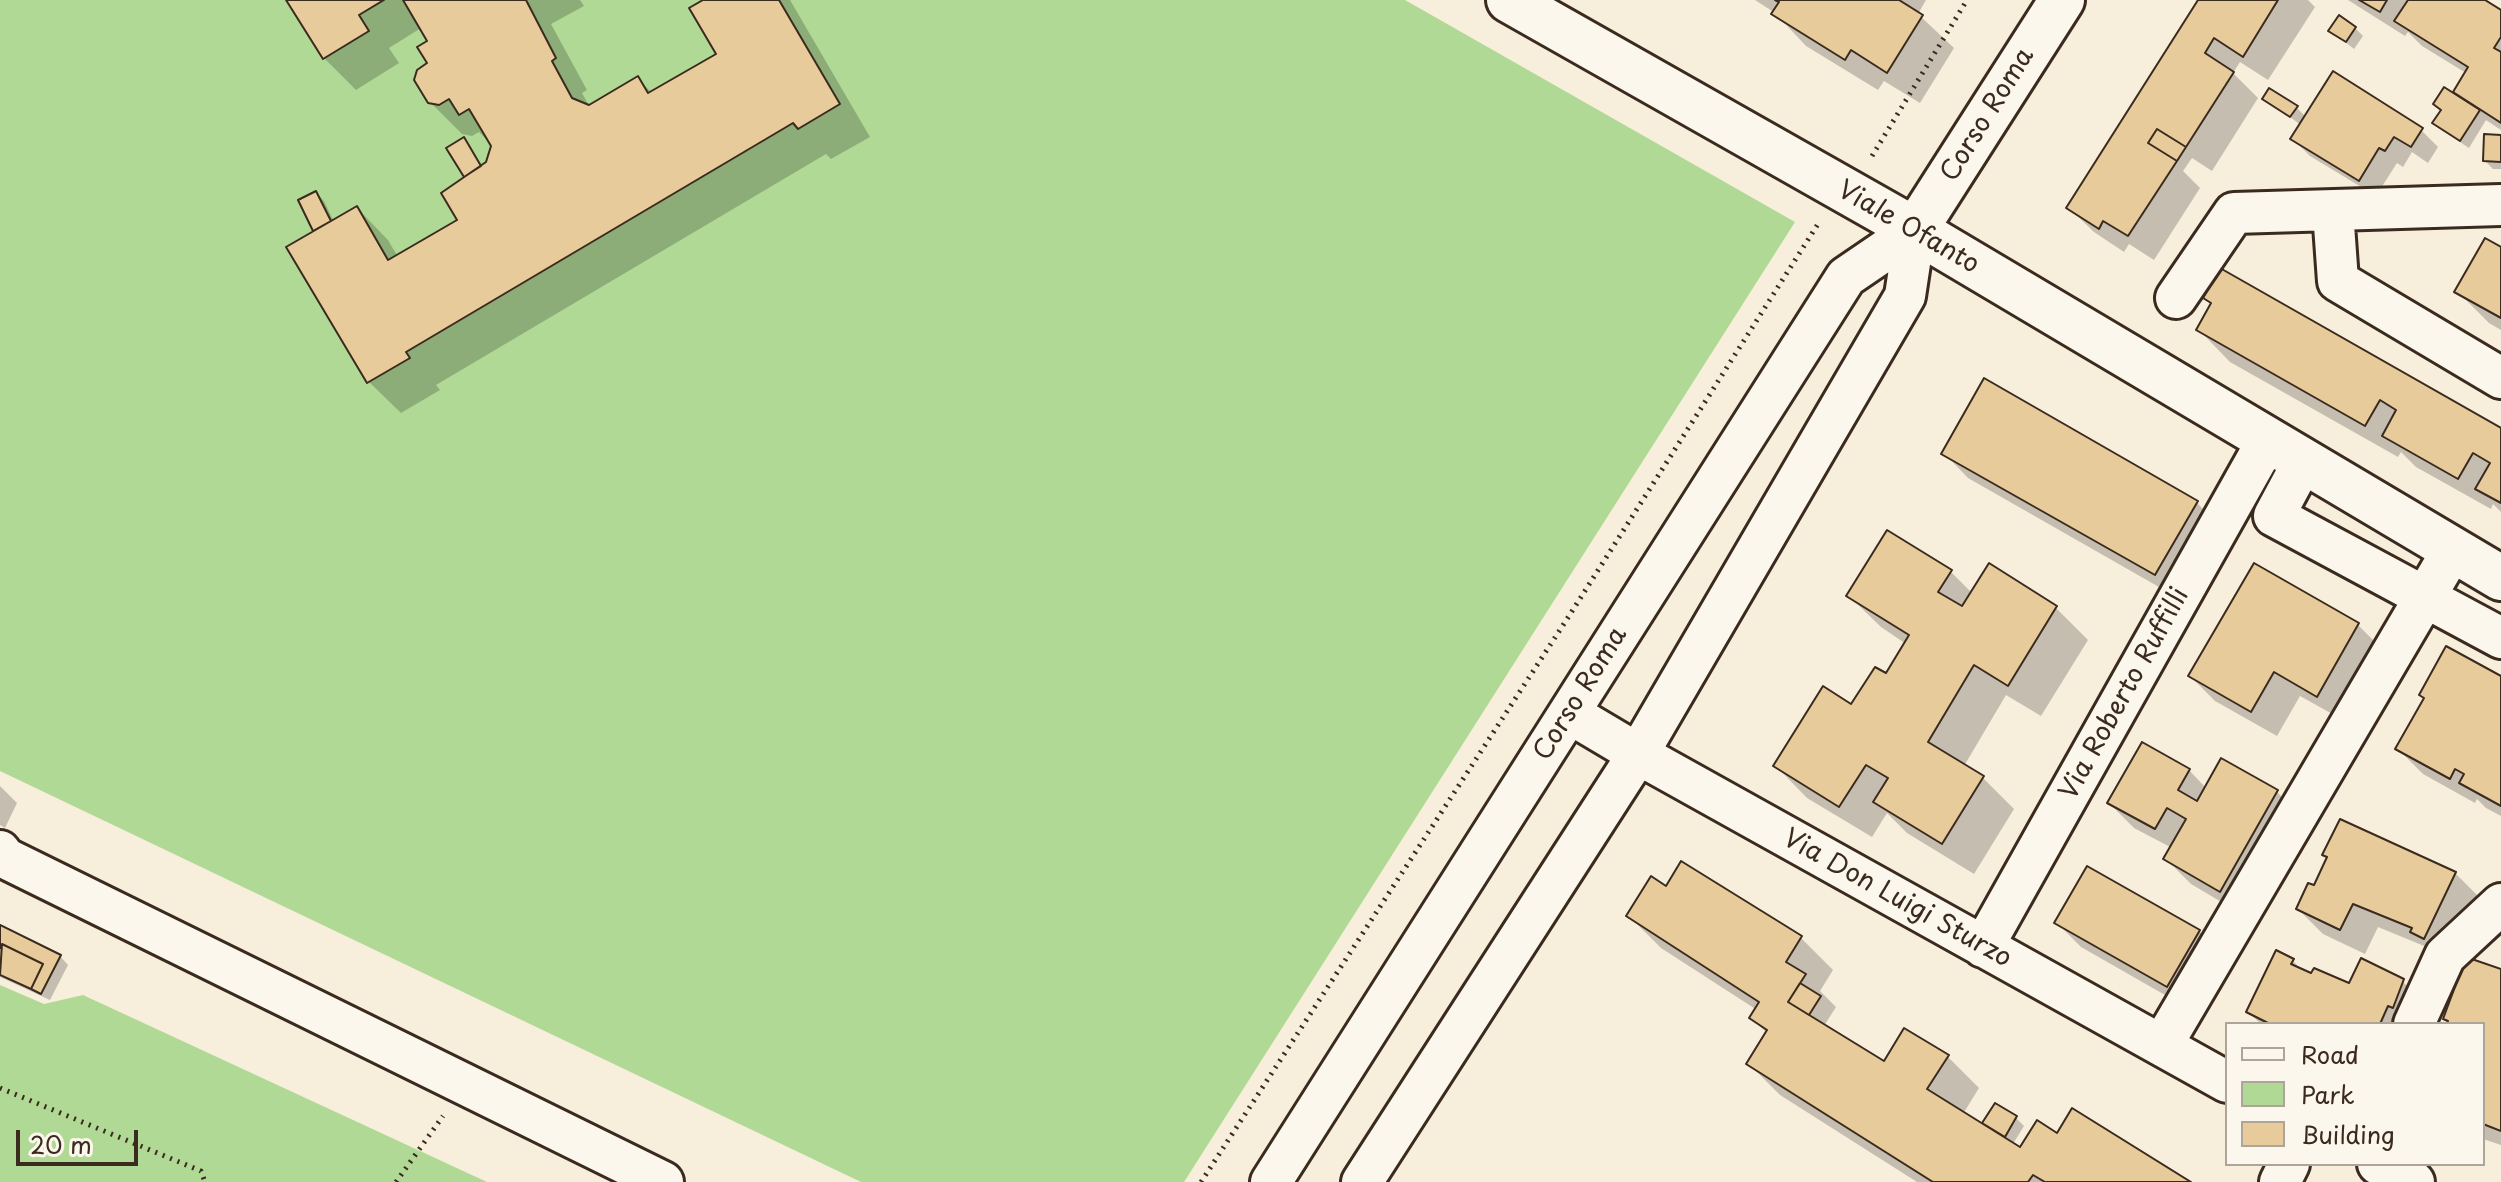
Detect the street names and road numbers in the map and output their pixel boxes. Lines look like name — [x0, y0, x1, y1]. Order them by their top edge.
street label: Corso Roma — [1935, 43, 2041, 187]
street label: Viale Ofanto — [1832, 175, 1984, 281]
street label: Via Roberto Ruffilli — [2054, 583, 2196, 805]
street label: Corso Roma — [1528, 622, 1634, 766]
street label: Via Don Luigi Sturzo — [1777, 823, 2017, 975]

